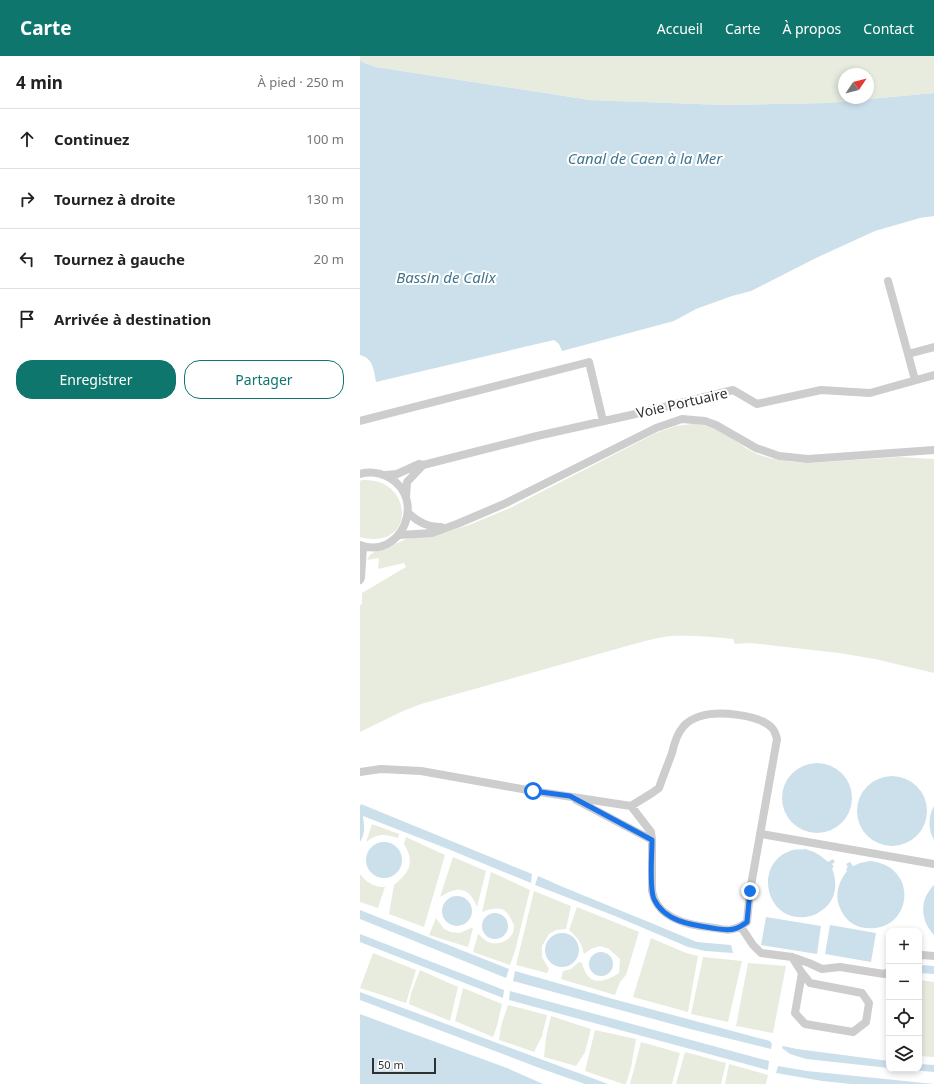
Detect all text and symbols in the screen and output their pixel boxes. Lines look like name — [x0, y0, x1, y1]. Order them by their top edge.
text: Carte — [20, 15, 72, 41]
text: Accueil — [657, 19, 703, 38]
text: Carte — [725, 19, 760, 38]
text: À propos — [782, 19, 841, 38]
text: Contact — [863, 19, 914, 38]
north arrow — [838, 68, 874, 104]
text: 4 min — [16, 71, 63, 94]
text: À pied · 250 m — [258, 73, 344, 91]
icon: ahead — [16, 128, 38, 150]
text: Continuez — [54, 129, 129, 149]
text: 100 m — [306, 130, 344, 148]
water label: Canal de Caen à la Mer — [568, 148, 723, 168]
icon: right — [16, 188, 38, 210]
text: Tournez à droite — [54, 189, 175, 209]
text: 130 m — [306, 190, 344, 208]
icon: left — [16, 248, 38, 270]
text: Tournez à gauche — [54, 249, 185, 269]
text: 20 m — [314, 250, 344, 268]
water label: Bassin de Calix — [396, 267, 496, 287]
icon: arrive — [16, 308, 38, 330]
text: Arrivée à destination — [54, 309, 211, 329]
button: Enregistrer — [16, 360, 176, 399]
button: Partager — [184, 360, 344, 399]
street label: Voie Portuaire — [634, 383, 729, 422]
route start — [524, 782, 542, 800]
route end — [741, 882, 759, 900]
map controls — [886, 928, 922, 1072]
button: + — [886, 928, 922, 964]
button: − — [886, 964, 922, 1000]
button: locate — [886, 1000, 922, 1036]
button: layers — [886, 1036, 922, 1072]
scale bar — [372, 1056, 436, 1075]
text: 50 m — [378, 1057, 404, 1072]

